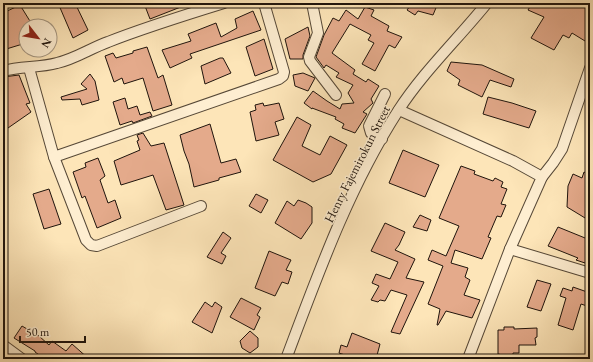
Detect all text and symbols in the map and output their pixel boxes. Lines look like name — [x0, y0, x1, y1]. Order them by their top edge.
north arrow — [18, 18, 58, 58]
text: N — [38, 36, 55, 51]
street label: Henry Fajemirokun Street — [320, 103, 394, 225]
scale bar — [20, 318, 85, 344]
text: 50 m — [26, 324, 50, 340]

